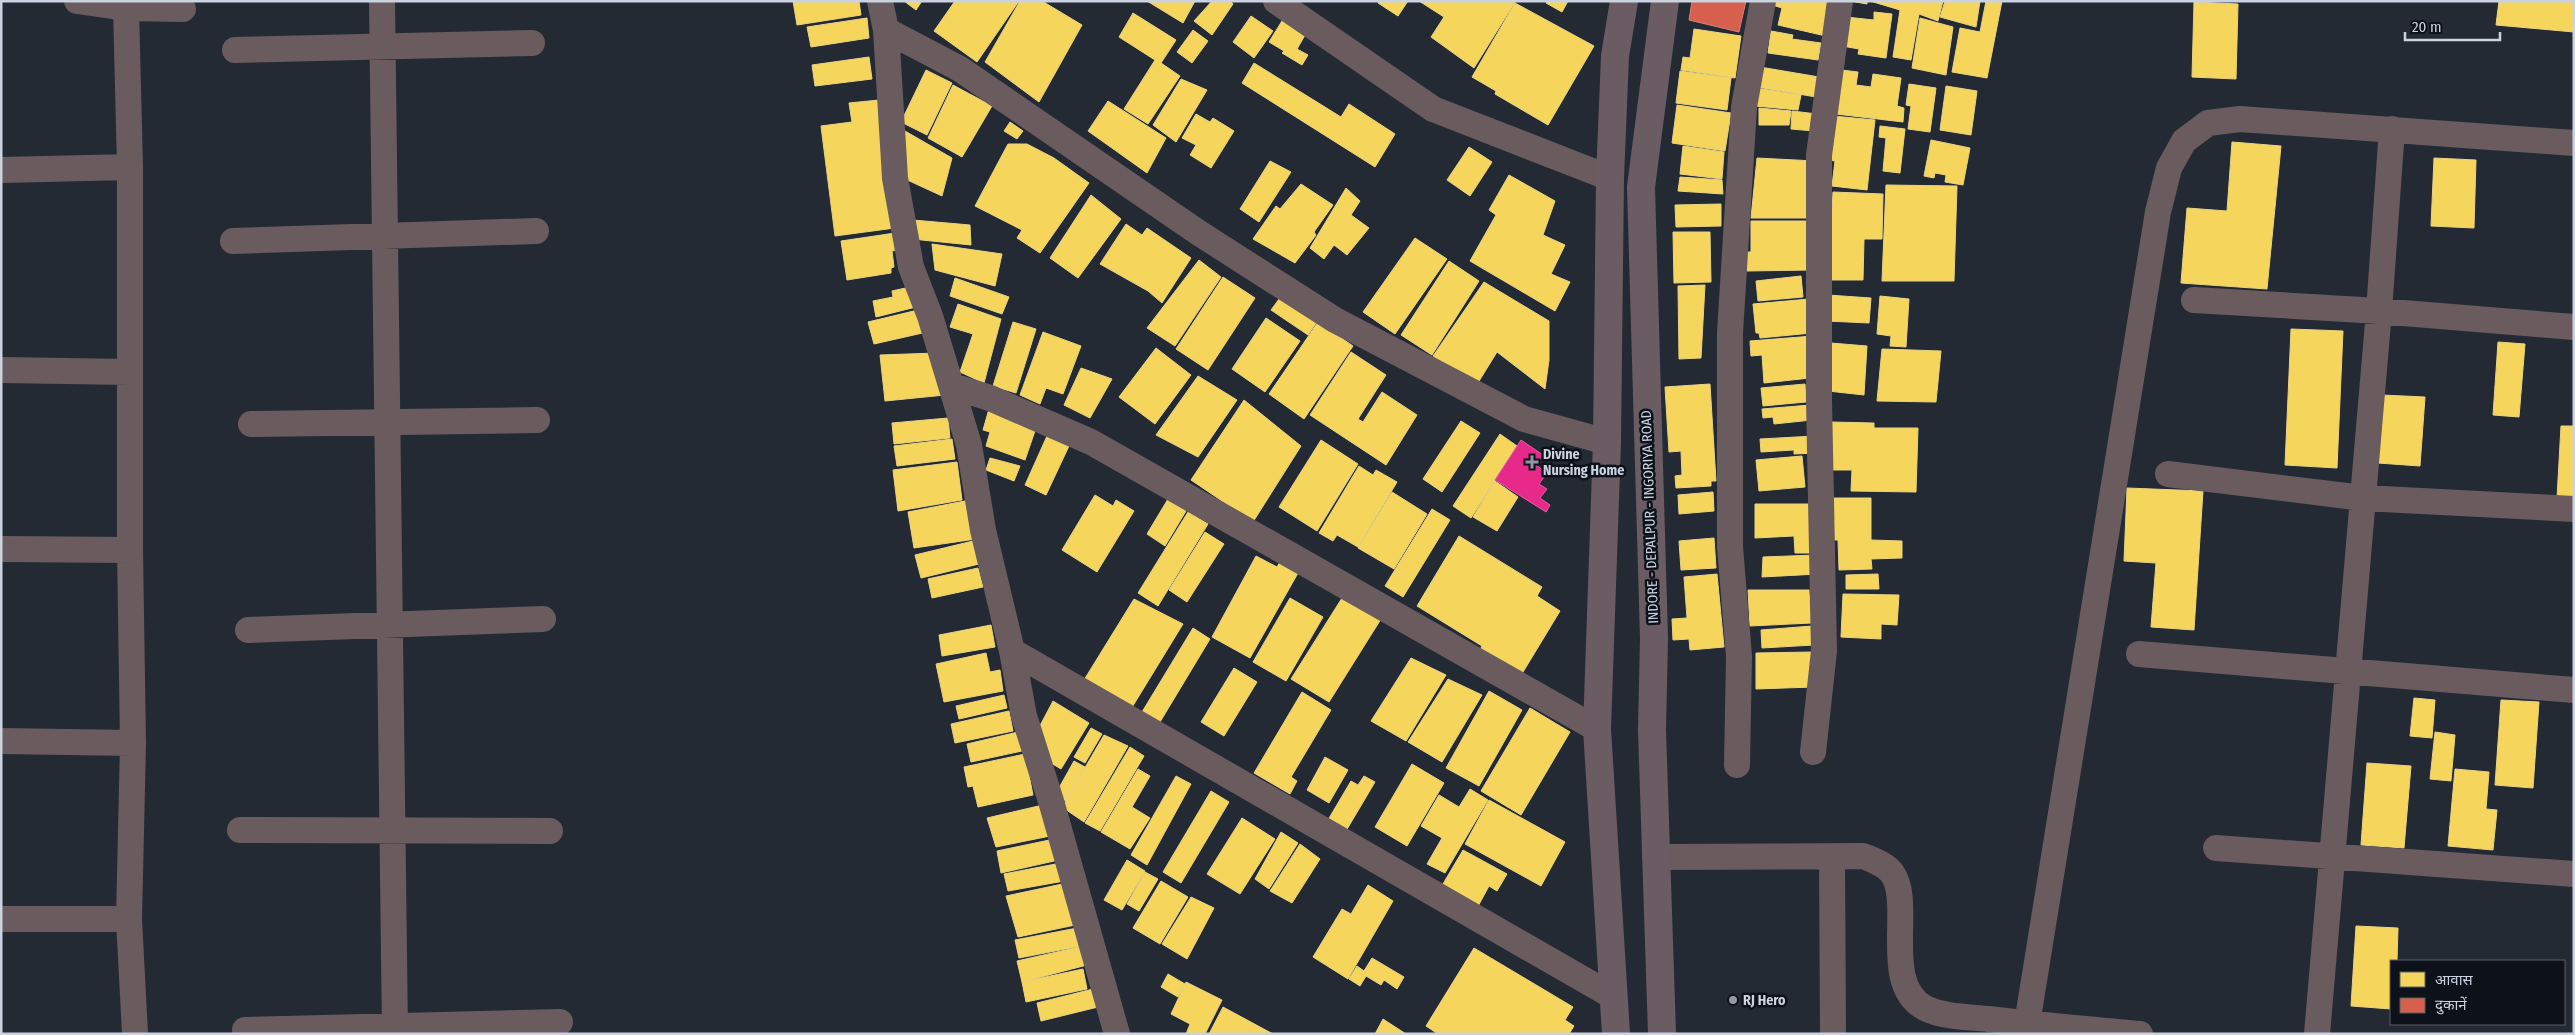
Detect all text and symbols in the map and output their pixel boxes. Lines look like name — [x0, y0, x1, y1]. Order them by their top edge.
scale bar — [2405, 10, 2500, 42]
text: 20 m — [2412, 18, 2442, 36]
street label: INDORE - DEPALPUR - INGORIYA ROAD — [1638, 410, 1662, 624]
place label: Divine Nursing Home — [1543, 446, 1624, 479]
marker: Divine Nursing Home — [1525, 455, 1539, 469]
legend — [2390, 960, 2565, 1025]
text: आवास — [2435, 971, 2474, 989]
place label: RJ Hero — [1743, 992, 1786, 1009]
marker: RJ Hero — [1727, 994, 1739, 1006]
text: दुकानें — [2435, 996, 2467, 1015]

